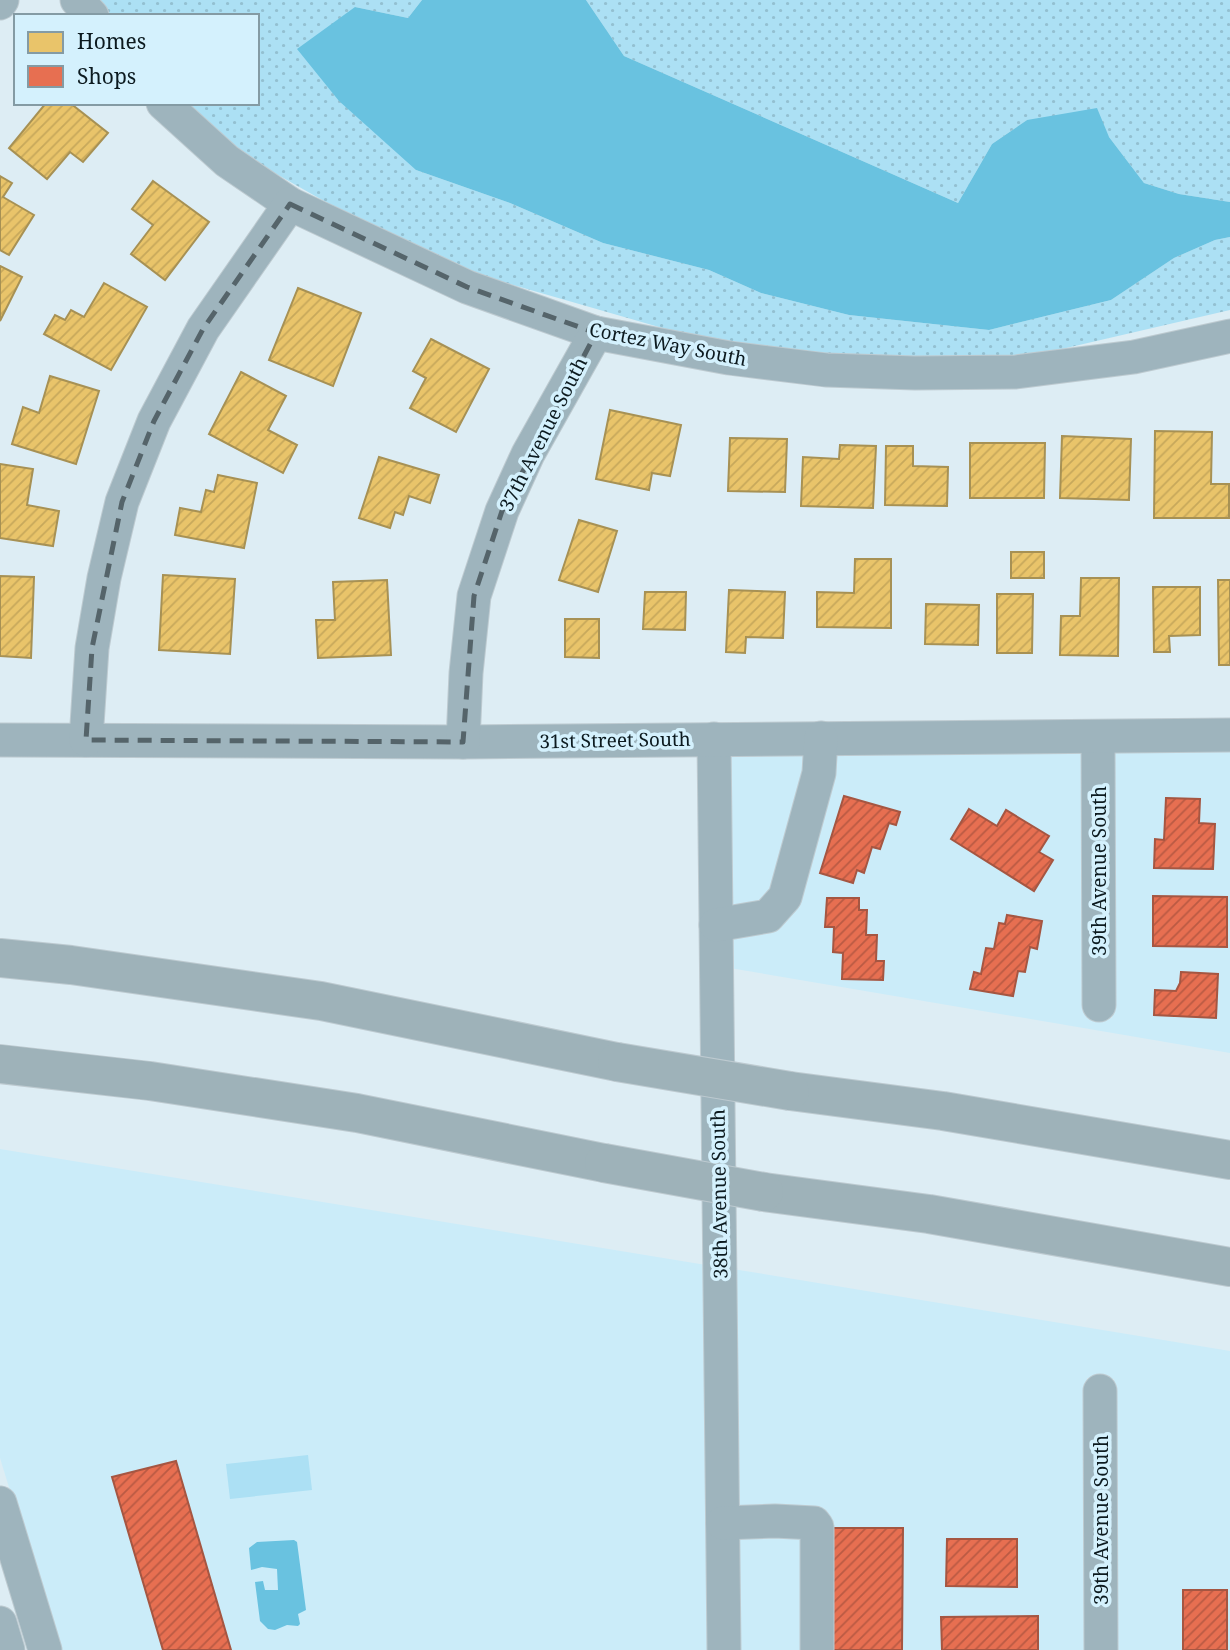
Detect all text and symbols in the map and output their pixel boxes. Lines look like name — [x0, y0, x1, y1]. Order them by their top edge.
legend — [14, 14, 259, 105]
text: Homes — [77, 27, 146, 55]
text: Shops — [77, 62, 136, 90]
street label: Cortez Way South — [587, 316, 749, 372]
street label: 37th Avenue South — [493, 352, 593, 516]
street label: 31st Street South — [539, 726, 691, 754]
street label: 39th Avenue South — [1086, 786, 1112, 956]
street label: 38th Avenue South — [705, 1109, 733, 1279]
street label: 39th Avenue South — [1088, 1435, 1114, 1605]

